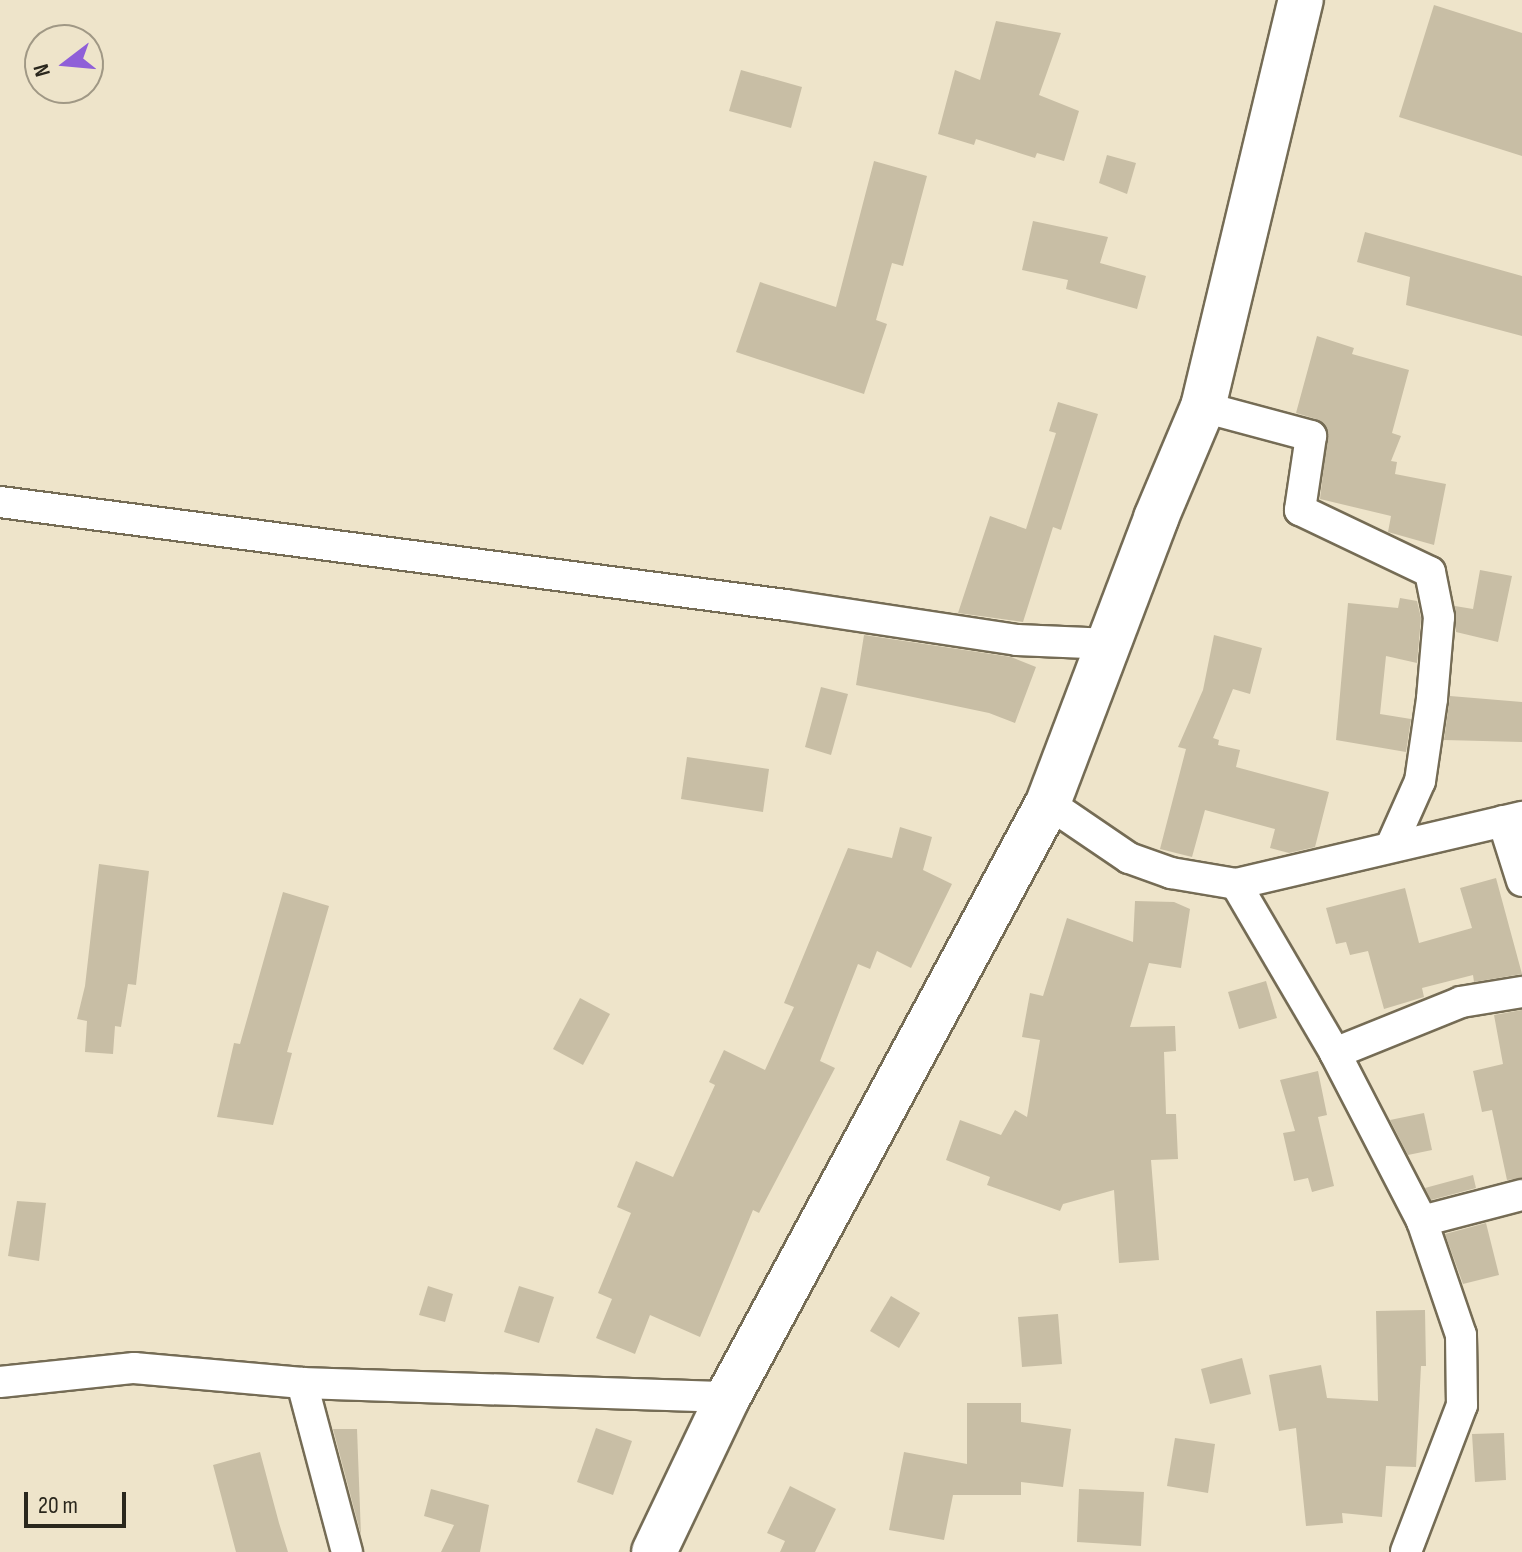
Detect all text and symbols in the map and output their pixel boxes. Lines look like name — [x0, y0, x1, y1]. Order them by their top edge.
north arrow — [24, 24, 104, 104]
text: N — [28, 61, 57, 80]
scale bar — [28, 1476, 130, 1526]
text: 20 m — [38, 1491, 78, 1520]

